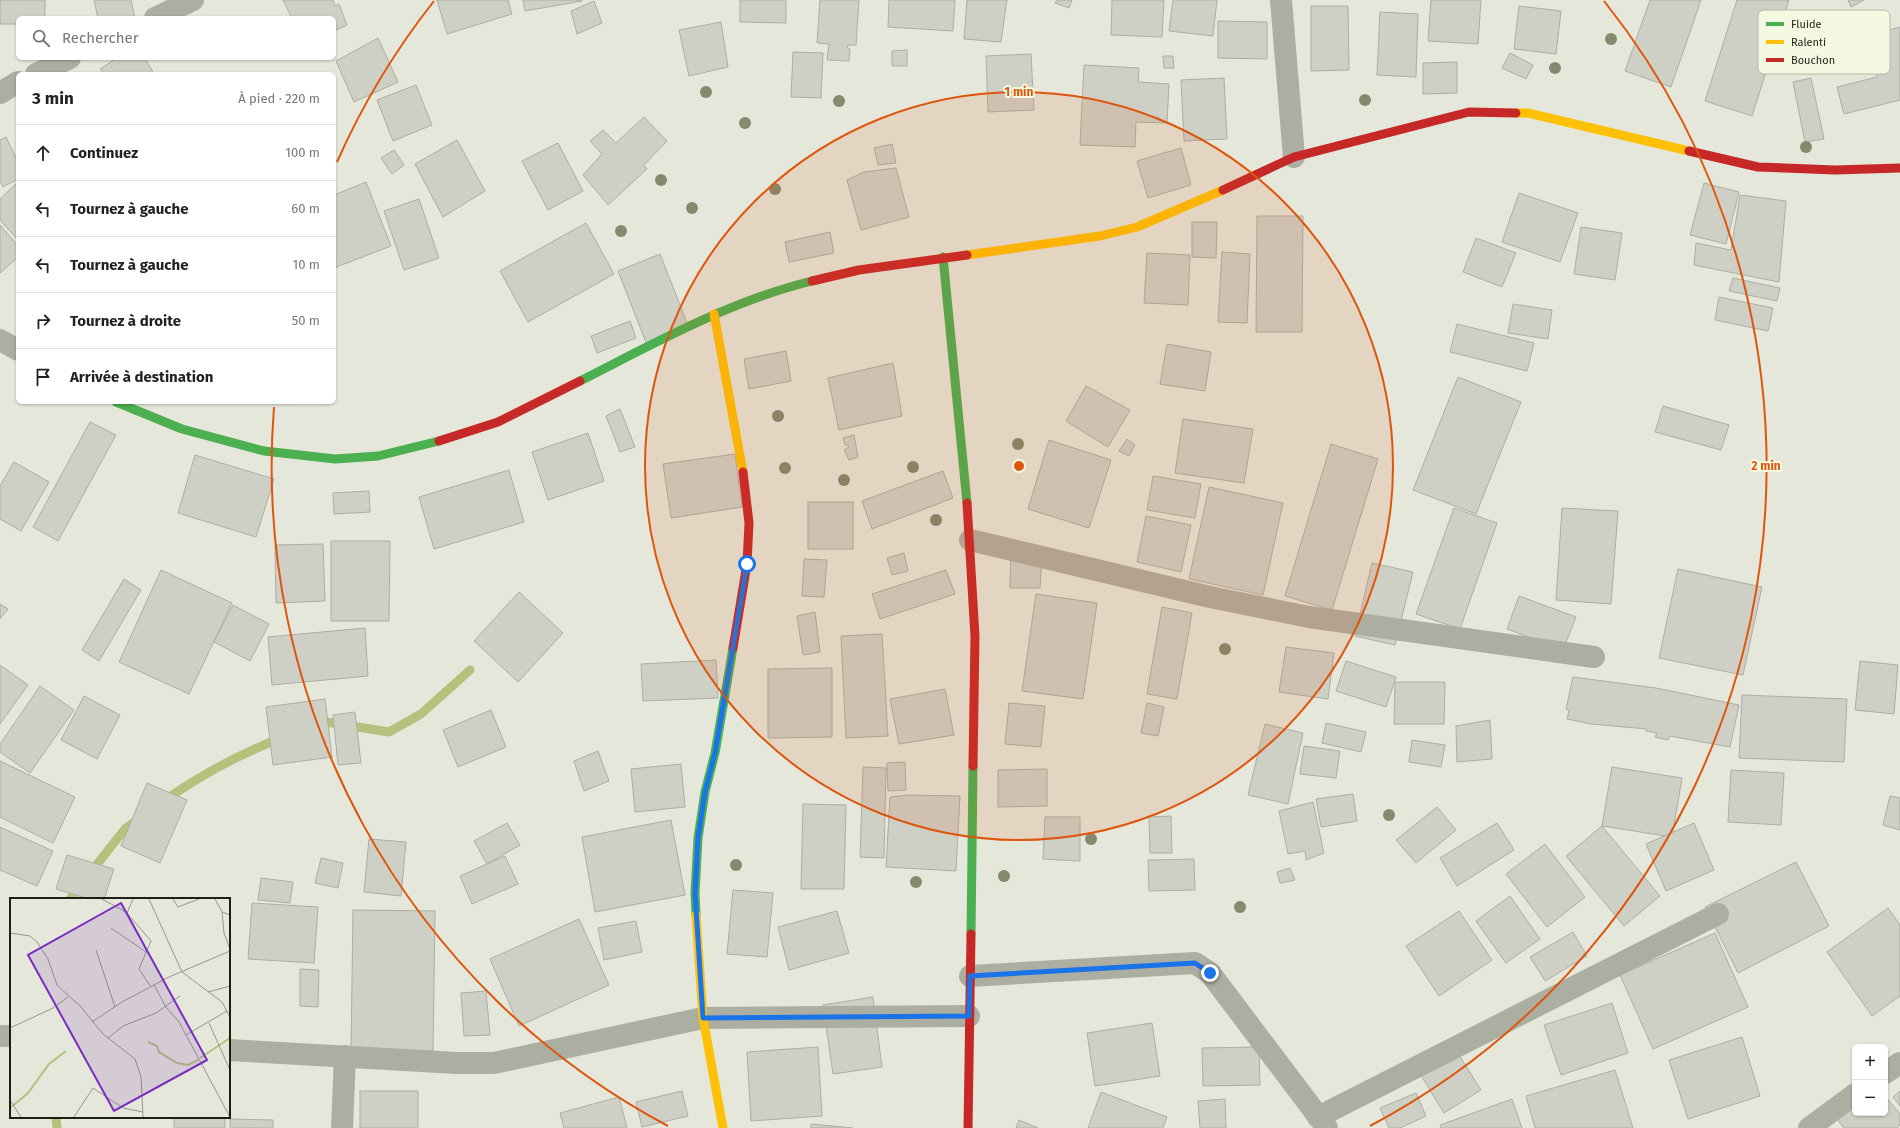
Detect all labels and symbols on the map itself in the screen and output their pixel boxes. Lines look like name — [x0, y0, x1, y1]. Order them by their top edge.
legend — [1758, 10, 1890, 74]
text: Fluide — [1791, 18, 1822, 31]
text: Ralenti — [1791, 36, 1826, 49]
text: Bouchon — [1791, 54, 1835, 67]
text: 1 min — [1005, 85, 1033, 99]
centre of rings — [1012, 459, 1026, 473]
text: 2 min — [1751, 459, 1781, 473]
route start — [738, 555, 756, 573]
inset map — [10, 898, 230, 1118]
route end — [1201, 964, 1219, 982]

